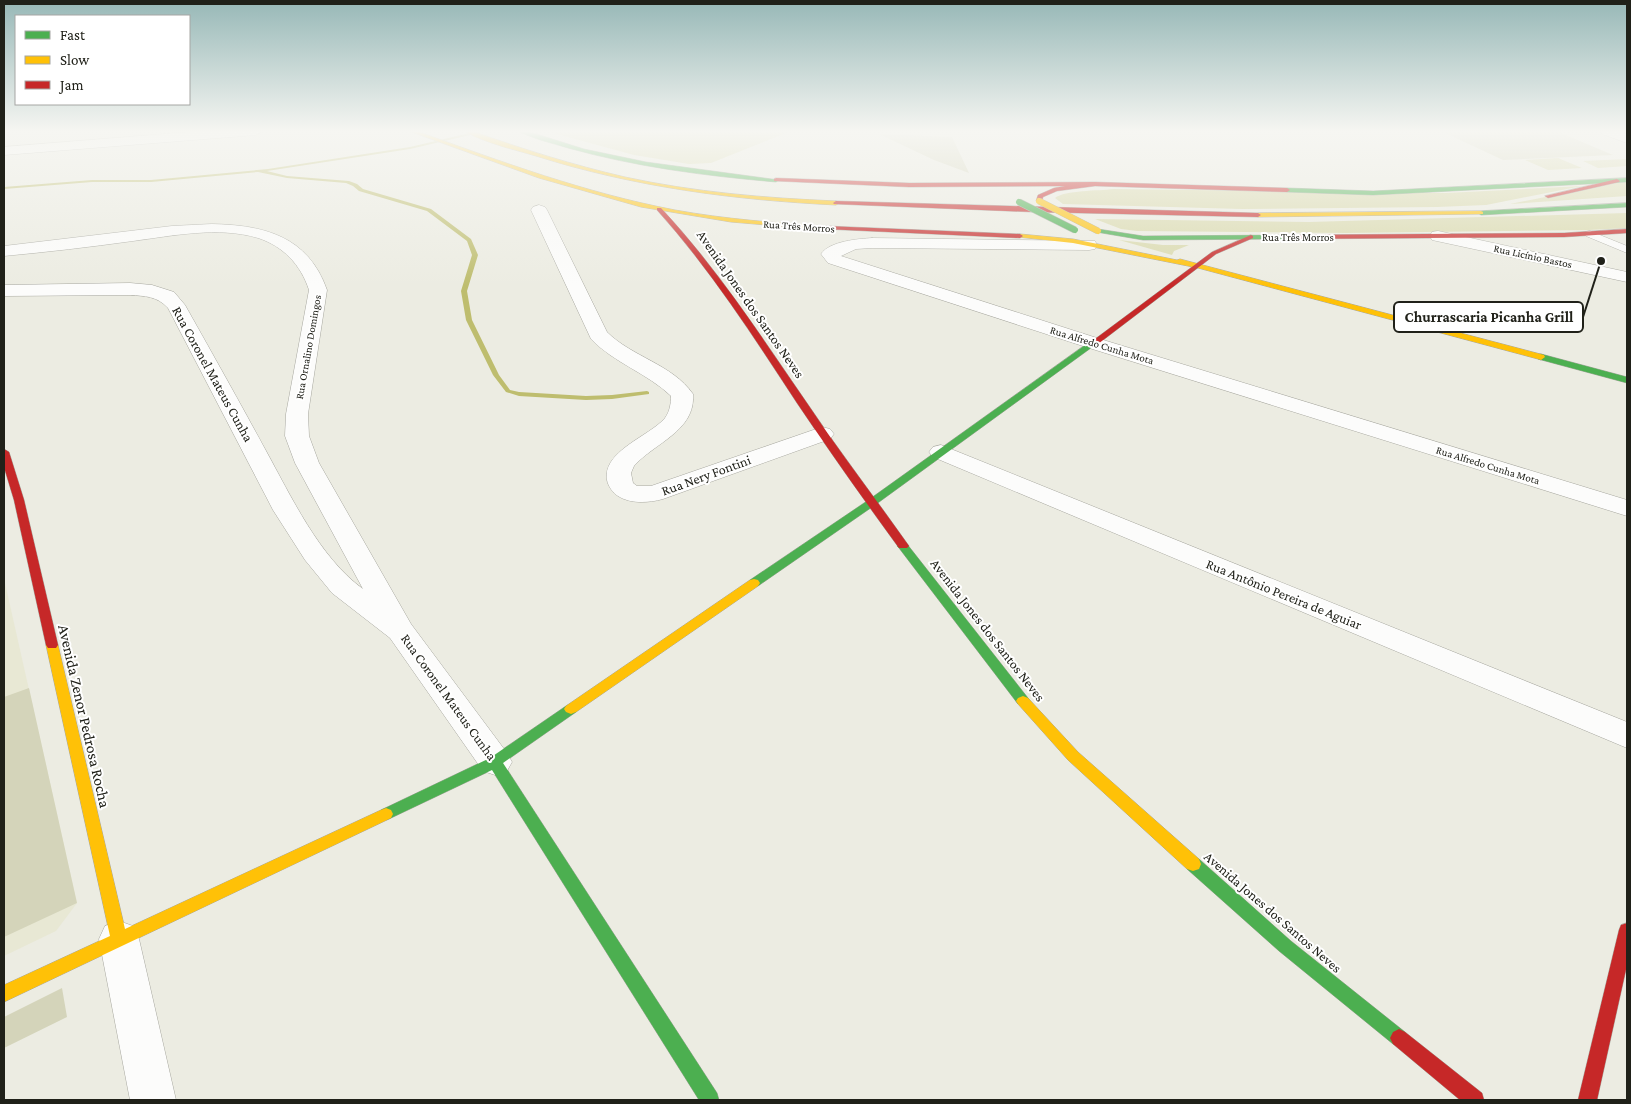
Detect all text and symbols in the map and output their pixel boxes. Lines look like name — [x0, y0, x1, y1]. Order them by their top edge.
legend — [15, 15, 190, 105]
text: Fast — [60, 27, 86, 43]
text: Slow — [60, 52, 90, 68]
text: Jam — [58, 77, 83, 94]
street label: Rua Três Morros — [763, 218, 835, 234]
street label: Avenida Jones dos Santos Neves — [694, 227, 808, 381]
street label: Rua Três Morros — [1262, 231, 1334, 243]
street label: Rua Licínio Bastos — [1493, 242, 1573, 270]
street label: Rua Ornalino Domingos — [293, 294, 324, 400]
callout: Churrascaria Picanha Grill — [1394, 302, 1583, 332]
street label: Rua Coronel Mateus Cunha — [169, 304, 257, 445]
text: Churrascaria Picanha Grill — [1405, 309, 1574, 325]
street label: Rua Alfredo Cunha Mota — [1049, 324, 1155, 366]
street label: Rua Alfredo Cunha Mota — [1435, 444, 1541, 486]
street label: Rua Nery Fontini — [659, 451, 753, 499]
street label: Rua Antônio Pereira de Aguiar — [1204, 555, 1364, 633]
street label: Avenida Jones dos Santos Neves — [927, 556, 1049, 704]
street label: Avenida Zenor Pedrosa Rocha — [55, 623, 114, 810]
street label: Rua Coronel Mateus Cunha — [398, 631, 501, 764]
street label: Avenida Jones dos Santos Neves — [1201, 848, 1345, 976]

